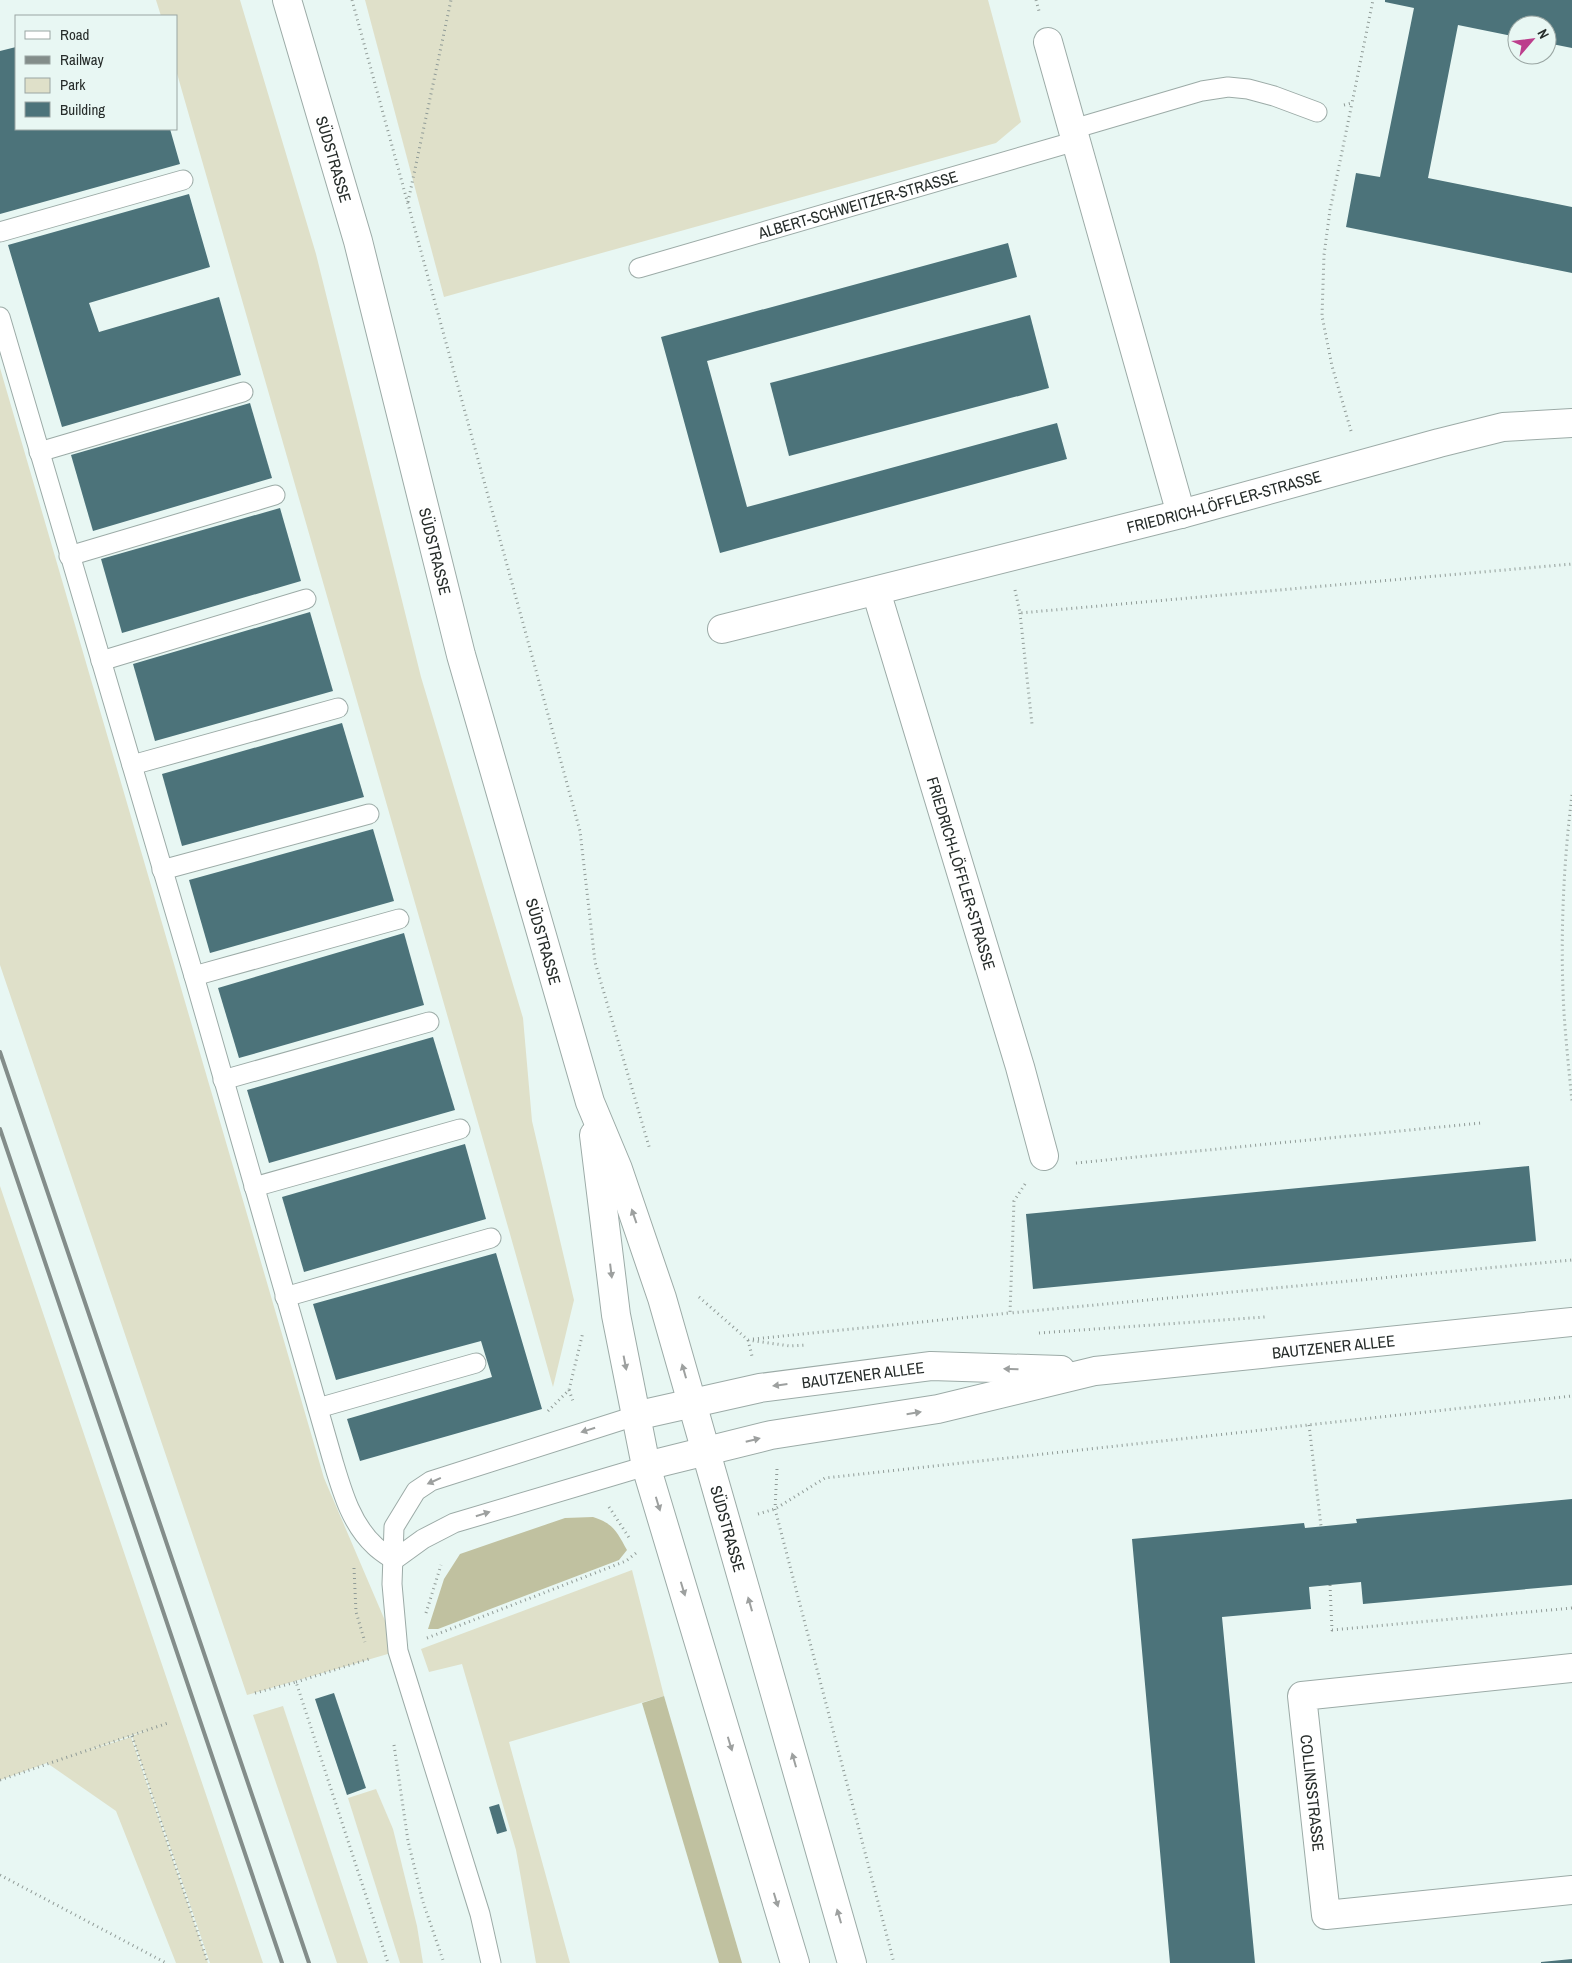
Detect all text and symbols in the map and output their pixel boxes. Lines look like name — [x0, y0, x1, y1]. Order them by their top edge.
legend — [15, 15, 178, 130]
north arrow — [1507, 15, 1557, 65]
text: Road — [60, 24, 89, 45]
text: N — [1534, 26, 1553, 42]
text: Railway — [60, 49, 105, 70]
text: Park — [60, 74, 86, 95]
text: Building — [60, 99, 105, 120]
street label: SÜDSTRASSE — [311, 113, 357, 205]
street label: ALBERT-SCHWEITZER-STRASSE — [754, 165, 960, 244]
street label: FRIEDRICH-LÖFFLER-STRASSE — [1124, 465, 1324, 538]
street label: SÜDSTRASSE — [414, 505, 457, 597]
street label: FRIEDRICH-LÖFFLER-STRASSE — [922, 774, 1001, 973]
street label: SÜDSTRASSE — [521, 896, 567, 987]
one-way arrow — [630, 1209, 637, 1224]
one-way arrow — [607, 1264, 615, 1280]
street label: BAUTZENER ALLEE — [1271, 1329, 1396, 1364]
one-way arrow — [621, 1355, 629, 1371]
street label: BAUTZENER ALLEE — [800, 1356, 926, 1394]
one-way arrow — [679, 1363, 687, 1378]
one-way arrow — [1003, 1364, 1019, 1372]
one-way arrow — [772, 1381, 788, 1389]
one-way arrow — [906, 1409, 922, 1417]
one-way arrow — [580, 1426, 595, 1434]
one-way arrow — [746, 1435, 761, 1443]
one-way arrow — [427, 1477, 441, 1485]
street label: SÜDSTRASSE — [705, 1483, 751, 1575]
one-way arrow — [654, 1497, 662, 1512]
one-way arrow — [476, 1509, 491, 1517]
one-way arrow — [679, 1581, 687, 1596]
one-way arrow — [745, 1596, 753, 1611]
street label: COLLINSSTRASSE — [1295, 1733, 1330, 1853]
one-way arrow — [726, 1737, 734, 1752]
one-way arrow — [790, 1752, 798, 1767]
one-way arrow — [773, 1893, 781, 1908]
one-way arrow — [834, 1909, 842, 1924]

